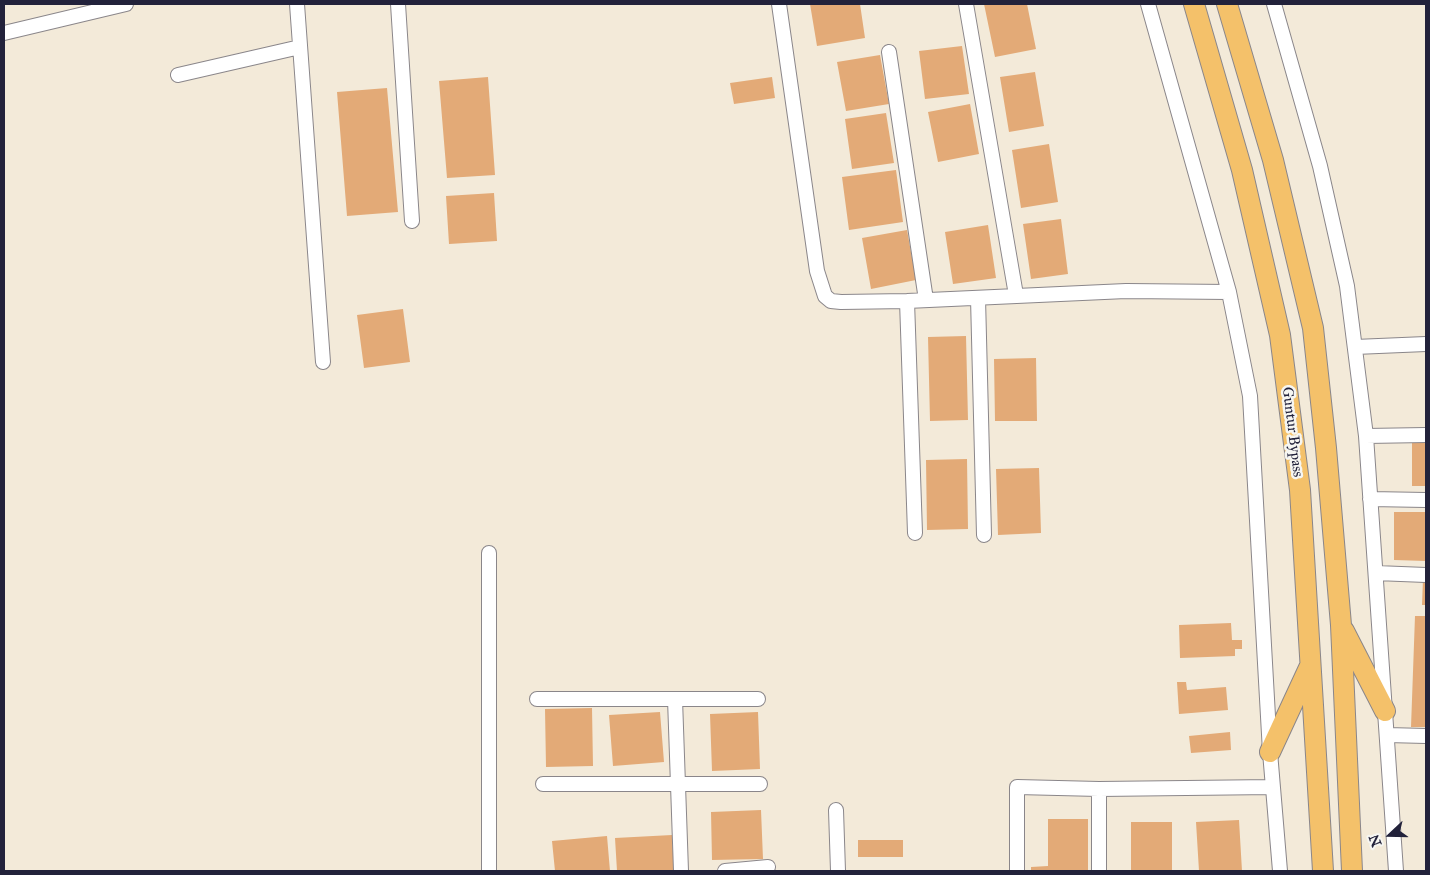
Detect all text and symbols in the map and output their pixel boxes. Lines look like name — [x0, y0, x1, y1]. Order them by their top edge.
street label: Guntur Bypass — [1278, 386, 1306, 478]
north arrow — [1365, 810, 1415, 860]
text: N — [1365, 832, 1386, 849]

